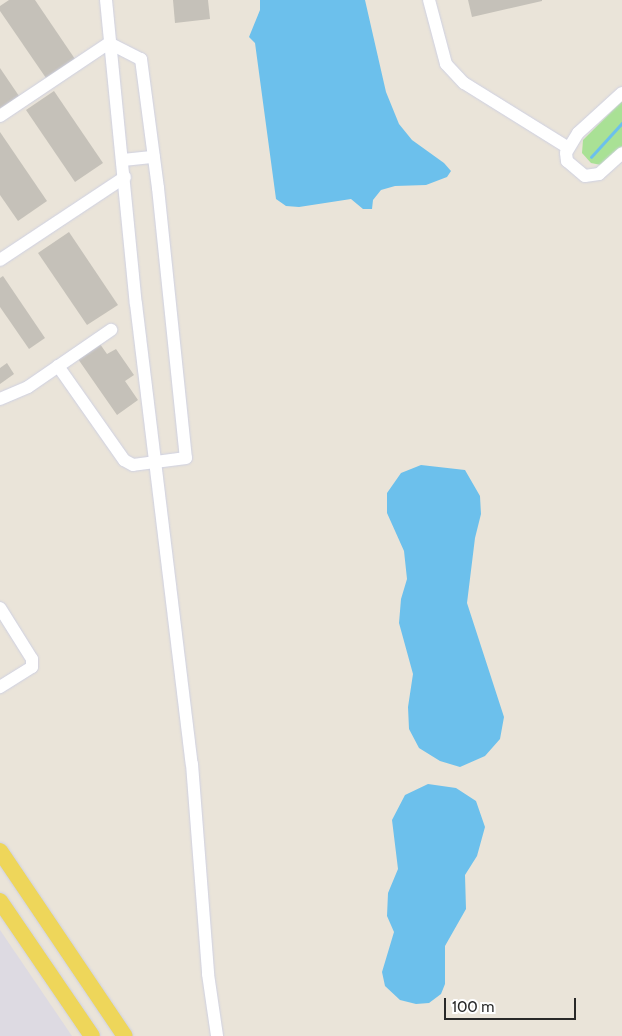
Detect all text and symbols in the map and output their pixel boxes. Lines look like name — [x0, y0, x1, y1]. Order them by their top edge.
scale bar — [447, 988, 580, 1020]
text: 100 m — [452, 998, 494, 1016]

